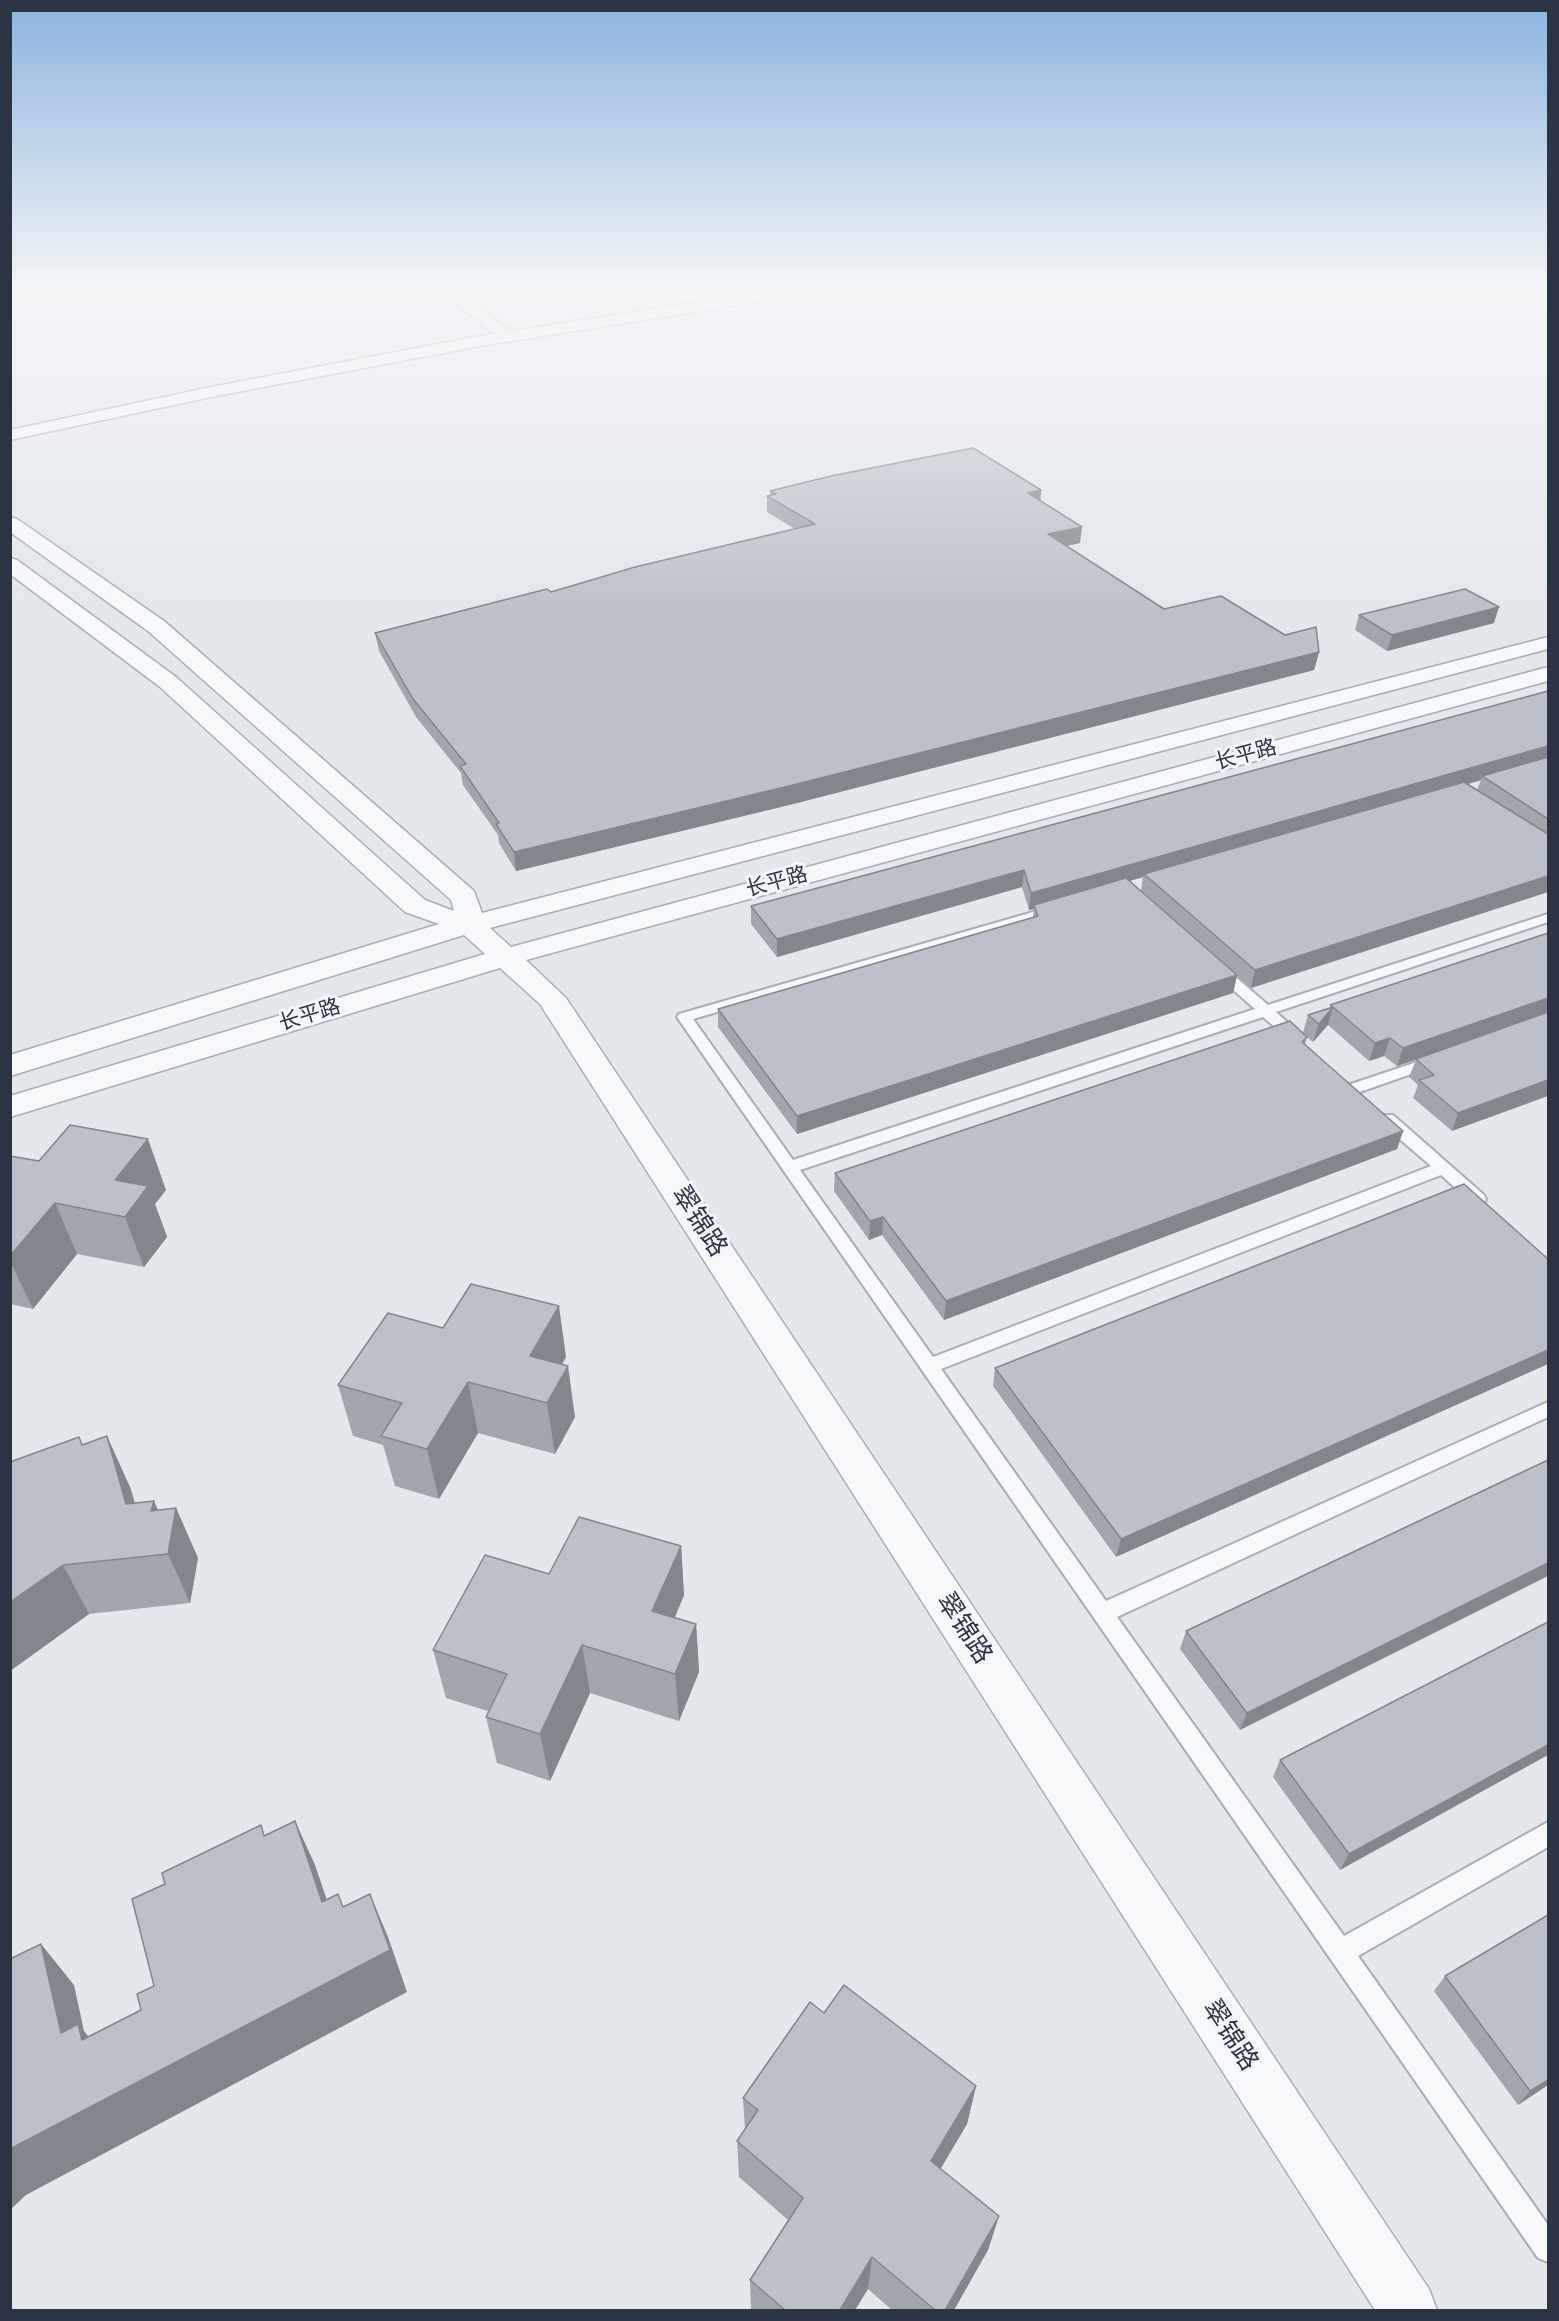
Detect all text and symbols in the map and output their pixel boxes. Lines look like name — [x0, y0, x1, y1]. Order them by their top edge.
street label: 长平路 — [1212, 736, 1280, 776]
street label: 长平路 — [743, 863, 811, 903]
street label: 长平路 — [276, 995, 344, 1037]
street label: 翠锦路 — [664, 1181, 732, 1263]
street label: 翠锦路 — [929, 1588, 997, 1670]
street label: 翠锦路 — [1195, 1995, 1263, 2077]

